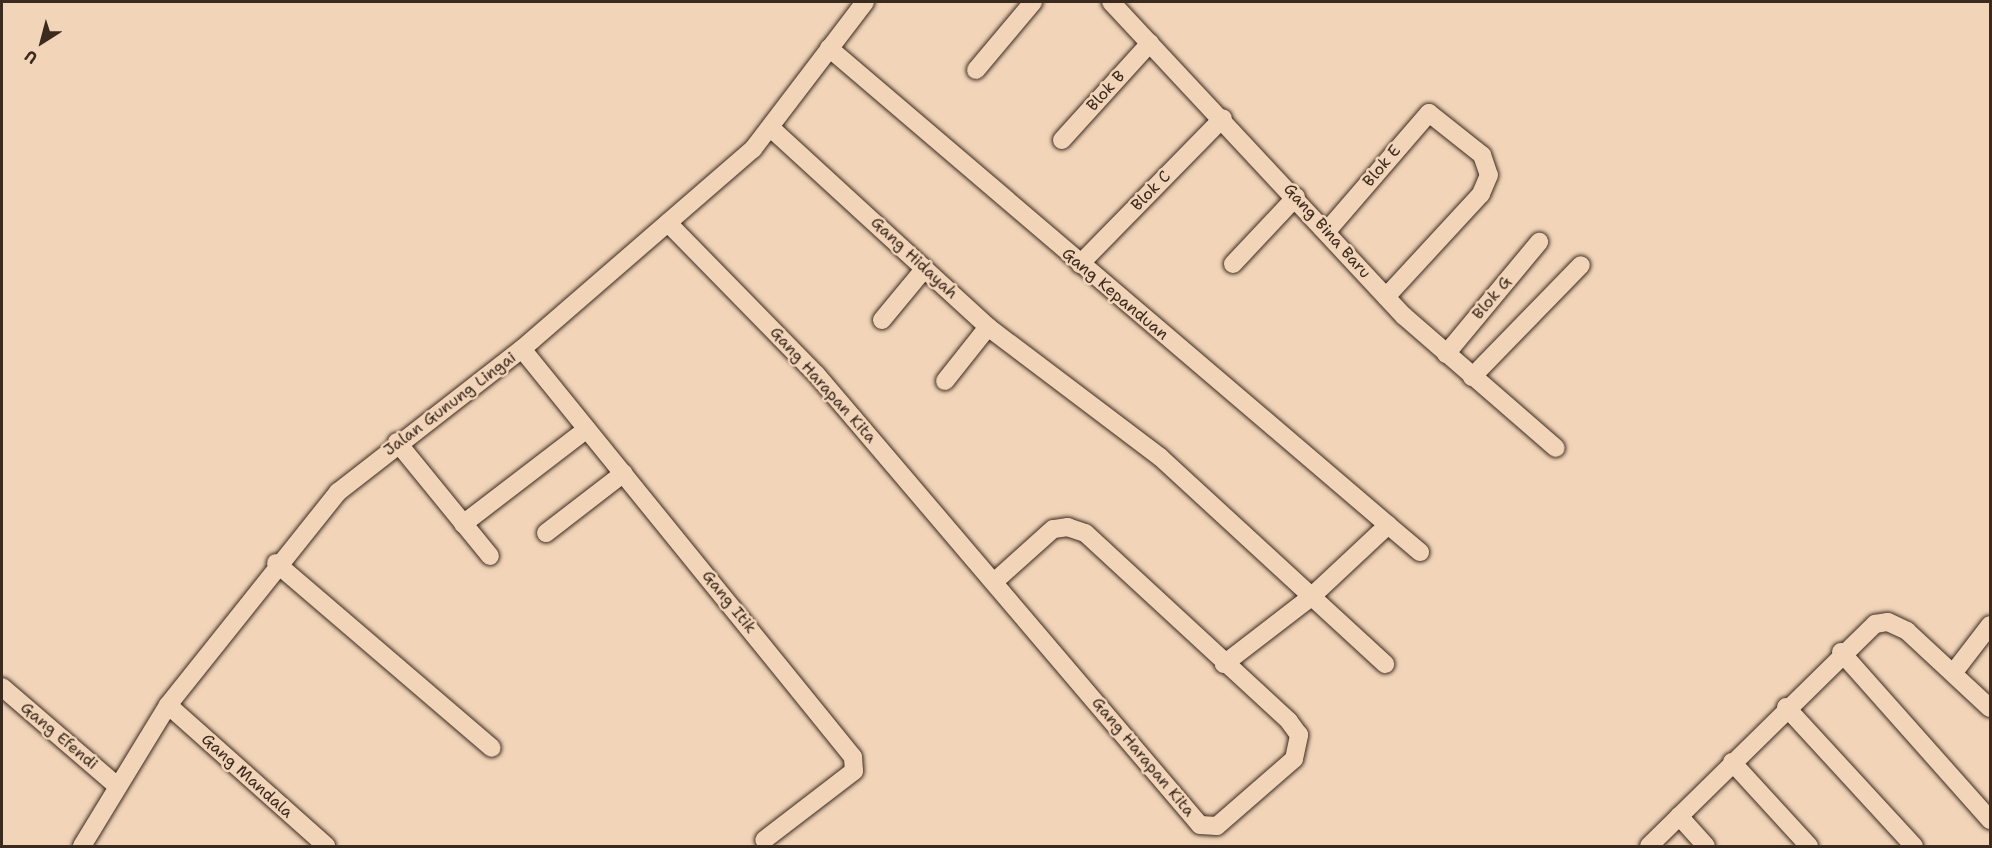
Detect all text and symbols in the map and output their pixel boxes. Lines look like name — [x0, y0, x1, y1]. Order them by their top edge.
north arrow — [12, 12, 72, 72]
text: U — [21, 45, 42, 69]
street label: Blok B — [1083, 67, 1129, 115]
street label: Blok E — [1359, 141, 1405, 191]
street label: Blok C — [1127, 167, 1175, 215]
street label: Gang Bina Baru — [1279, 180, 1375, 282]
street label: Gang Hidayah — [867, 213, 961, 303]
street label: Gang Kepanduan — [1058, 244, 1172, 344]
street label: Blok G — [1468, 272, 1516, 324]
street label: Gang Harapan Kita — [766, 323, 880, 447]
street label: Jalan Gunung Lingai — [380, 348, 520, 460]
street label: Gang Itik — [698, 567, 760, 637]
street label: Gang Harapan Kita — [1087, 693, 1199, 821]
street label: Gang Efendi — [16, 698, 102, 774]
street label: Gang Mandala — [197, 730, 297, 822]

